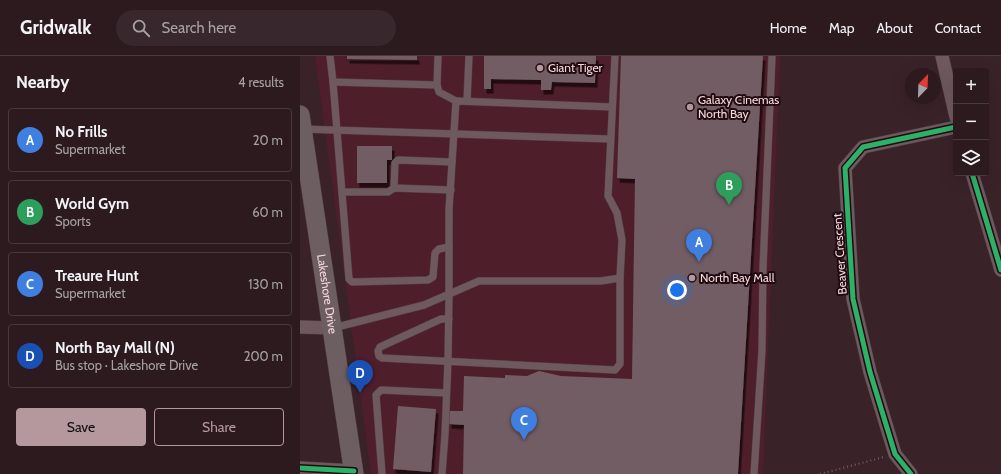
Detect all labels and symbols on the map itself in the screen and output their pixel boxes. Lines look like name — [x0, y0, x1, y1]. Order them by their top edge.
place label: Giant Tiger — [548, 60, 603, 75]
marker: Giant Tiger — [535, 63, 545, 73]
north arrow — [905, 68, 941, 104]
place label: Galaxy Cinemas North Bay — [698, 92, 779, 121]
marker: Galaxy Cinemas North Bay — [685, 102, 695, 112]
pin: B — [716, 172, 742, 205]
street label: Beaver Crescent — [829, 213, 850, 295]
pin: A — [686, 229, 712, 262]
street label: Lakeshore Drive — [314, 253, 341, 335]
place label: North Bay Mall — [700, 270, 775, 285]
marker: North Bay Mall — [687, 273, 697, 283]
your location — [667, 280, 687, 300]
pin: D — [347, 360, 373, 393]
pin: C — [511, 407, 537, 440]

